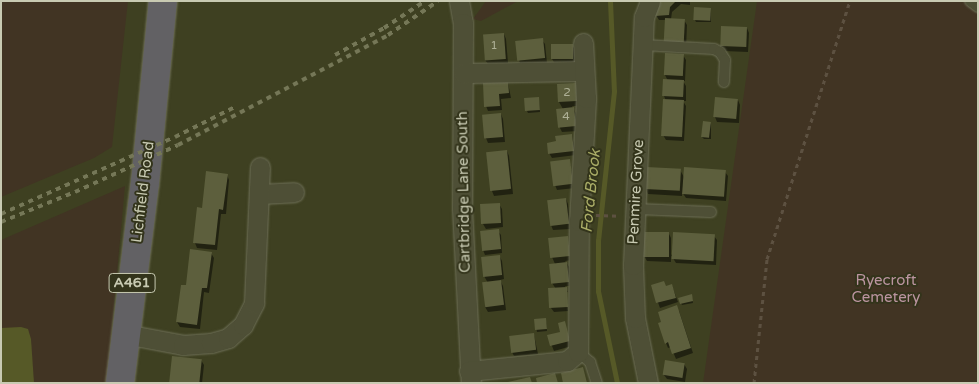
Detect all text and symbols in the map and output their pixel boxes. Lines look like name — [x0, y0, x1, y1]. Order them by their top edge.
house number: 1 — [490, 39, 498, 53]
house number: 2 — [563, 86, 571, 100]
house number: 4 — [562, 110, 570, 124]
street label: Cartbridge Lane South — [454, 111, 474, 273]
street label: Penmire Grove — [624, 139, 648, 245]
street label: Lichfield Road — [128, 140, 158, 244]
water label: Ford Brook — [577, 148, 605, 234]
park label: Ryecroft Cemetery — [852, 271, 920, 306]
road number: A461 — [108, 272, 156, 294]

